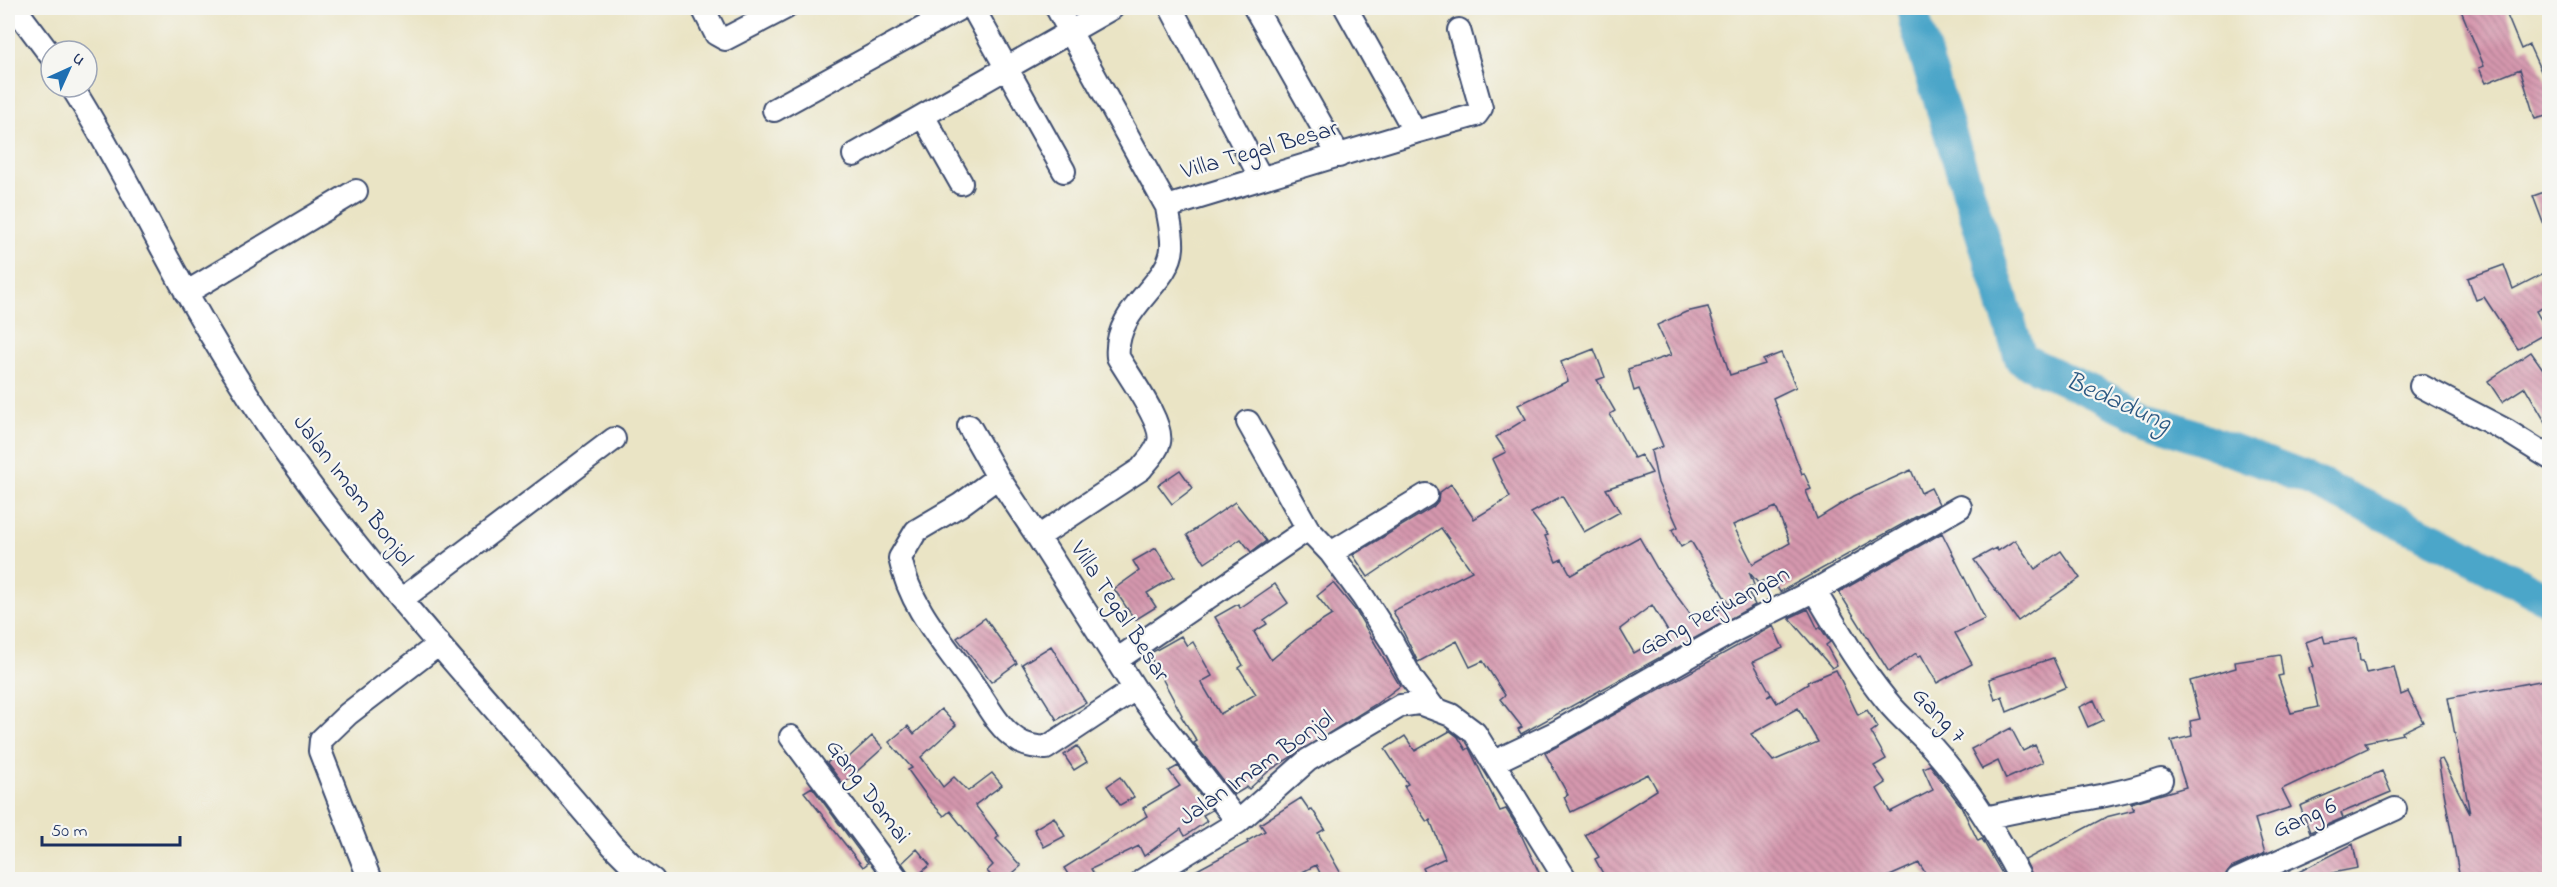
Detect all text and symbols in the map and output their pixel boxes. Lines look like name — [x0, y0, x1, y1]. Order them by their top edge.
north arrow — [39, 39, 99, 99]
text: U — [66, 48, 90, 72]
street label: Villa Tegal Besar — [1177, 112, 1343, 190]
water label: Bedadung — [2059, 363, 2178, 444]
street label: Jalan Imam Bonjol — [283, 408, 421, 574]
street label: Villa Tegal Besar — [1060, 534, 1178, 690]
street label: Gang Perjuangan — [1633, 558, 1797, 666]
street label: Gang 7 — [1903, 680, 1974, 752]
street label: Jalan Imam Bonjol — [1172, 702, 1342, 836]
street label: Gang Damai — [816, 732, 918, 852]
street label: Gang 6 — [2267, 789, 2343, 849]
scale bar — [42, 809, 180, 847]
text: 50 m — [51, 819, 88, 845]

